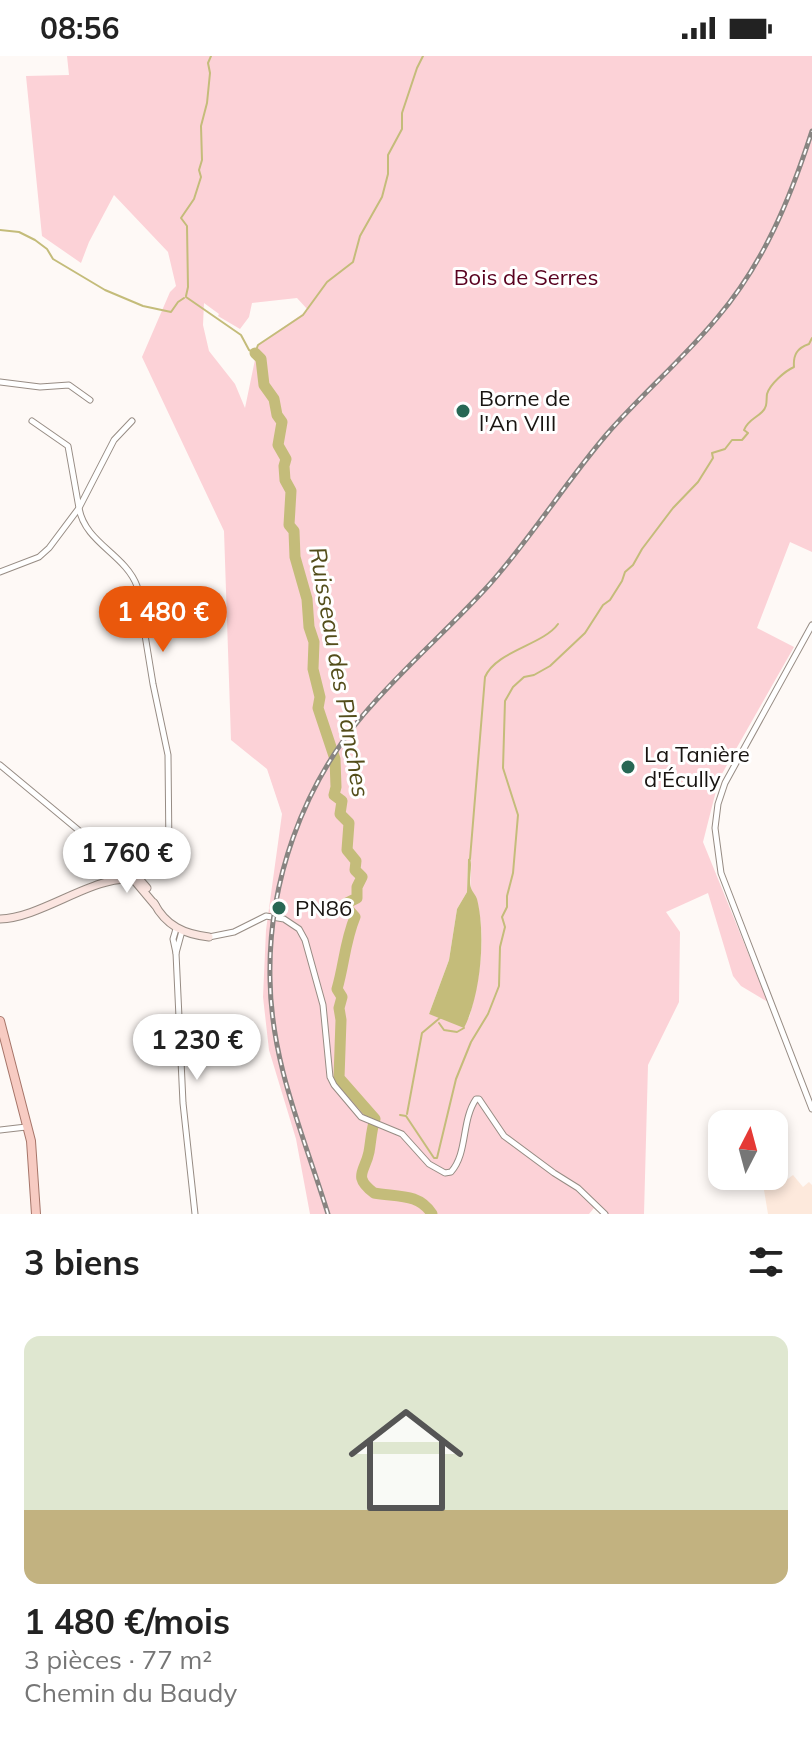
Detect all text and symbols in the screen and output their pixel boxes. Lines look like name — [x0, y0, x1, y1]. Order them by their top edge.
text: 08:56 — [40, 9, 119, 47]
park label: Bois de Serres — [454, 263, 598, 291]
place label: Borne de l'An VIII — [479, 384, 570, 437]
marker: Borne de l'An VIII — [454, 402, 472, 420]
water label: Ruisseau des Planches — [303, 544, 377, 799]
pin: 1 480 € — [89, 586, 237, 654]
text: 1 480 € — [117, 595, 209, 628]
place label: La Tanière d'Écully — [644, 740, 750, 793]
marker: La Tanière d'Écully — [619, 758, 637, 776]
pin: 1 760 € — [53, 827, 201, 895]
text: 1 760 € — [81, 836, 173, 869]
place label: PN86 — [295, 894, 352, 922]
marker: PN86 — [270, 899, 288, 917]
pin: 1 230 € — [123, 1014, 271, 1082]
text: 1 230 € — [151, 1023, 243, 1056]
north arrow — [708, 1110, 788, 1190]
map controls — [708, 1110, 788, 1190]
icon: filters — [744, 1240, 788, 1284]
text: 3 biens — [24, 1241, 140, 1284]
icon: home — [334, 1388, 478, 1532]
text: 1 480 €/mois — [24, 1600, 230, 1643]
text: 3 pièces · 77 m² — [24, 1643, 212, 1676]
text: Chemin du Baudy — [24, 1676, 237, 1709]

